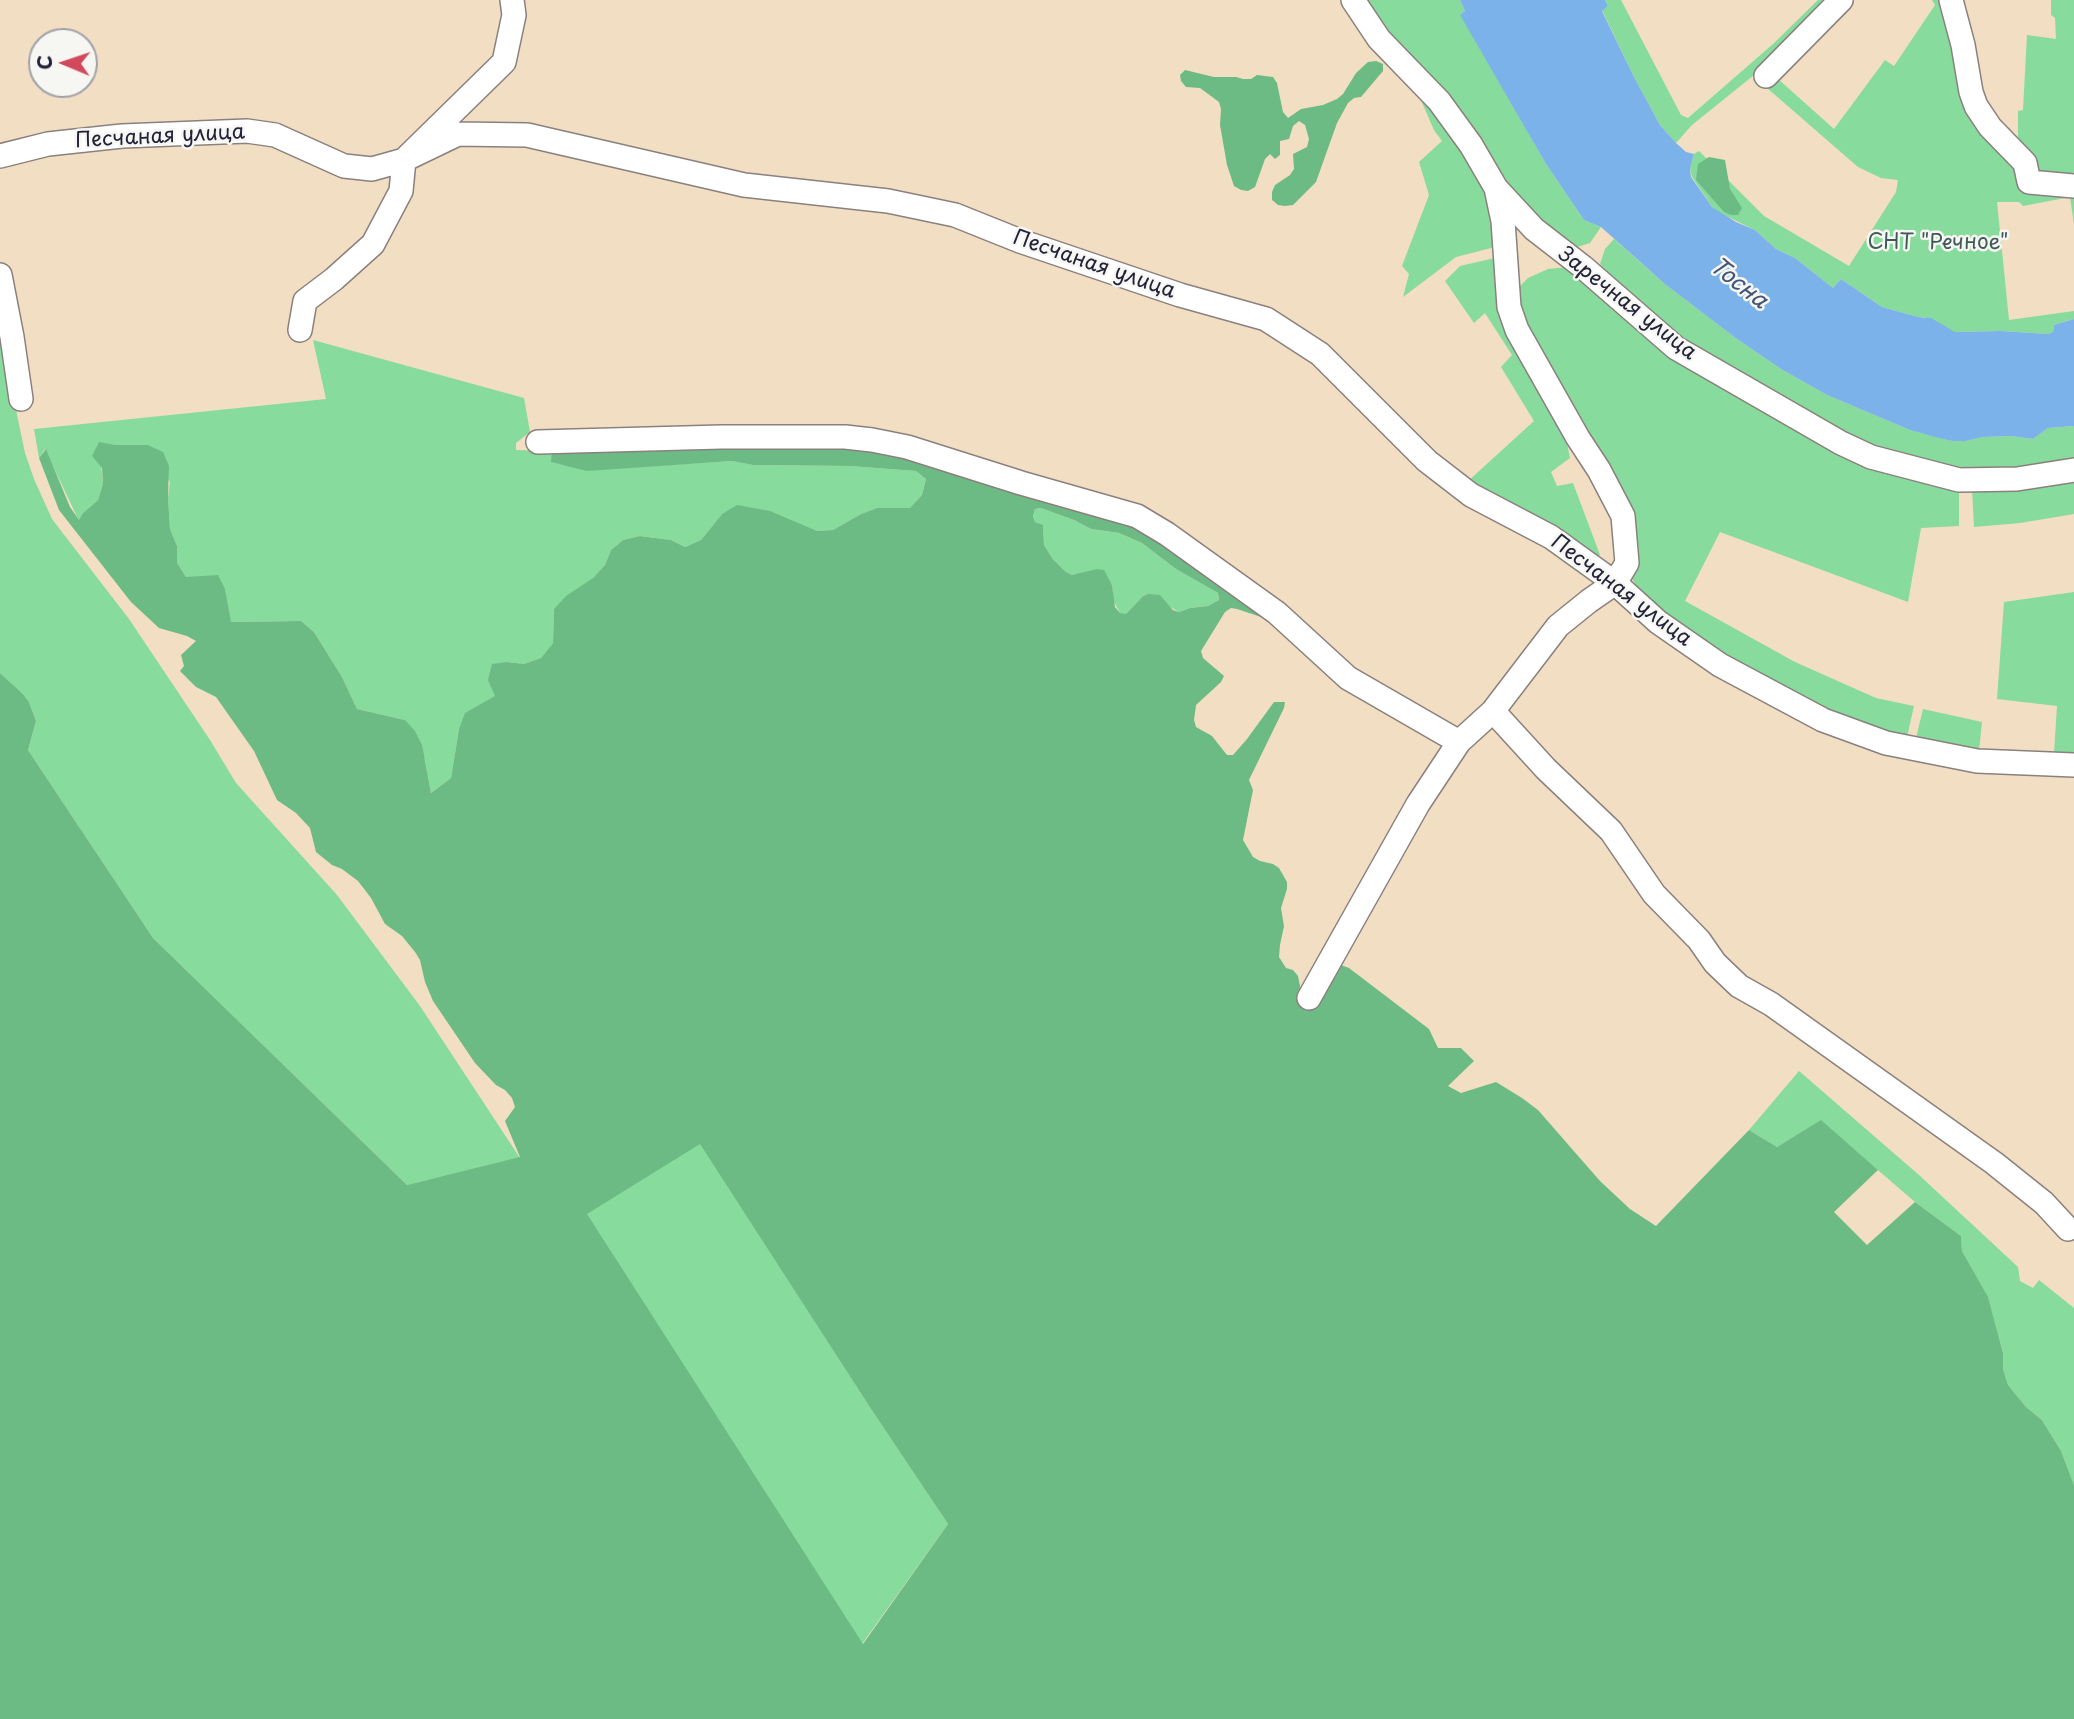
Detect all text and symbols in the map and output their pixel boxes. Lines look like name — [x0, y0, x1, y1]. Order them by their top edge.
north arrow — [28, 28, 98, 98]
text: С — [30, 55, 58, 70]
street label: Песчаная улица — [75, 120, 245, 154]
street label: Песчаная улица — [1010, 225, 1178, 305]
park label: СНТ "Речное" — [1868, 230, 2008, 256]
street label: Заречная улица — [1553, 242, 1701, 366]
water label: Тосна — [1703, 253, 1773, 315]
street label: Песчаная улица — [1546, 530, 1696, 652]

